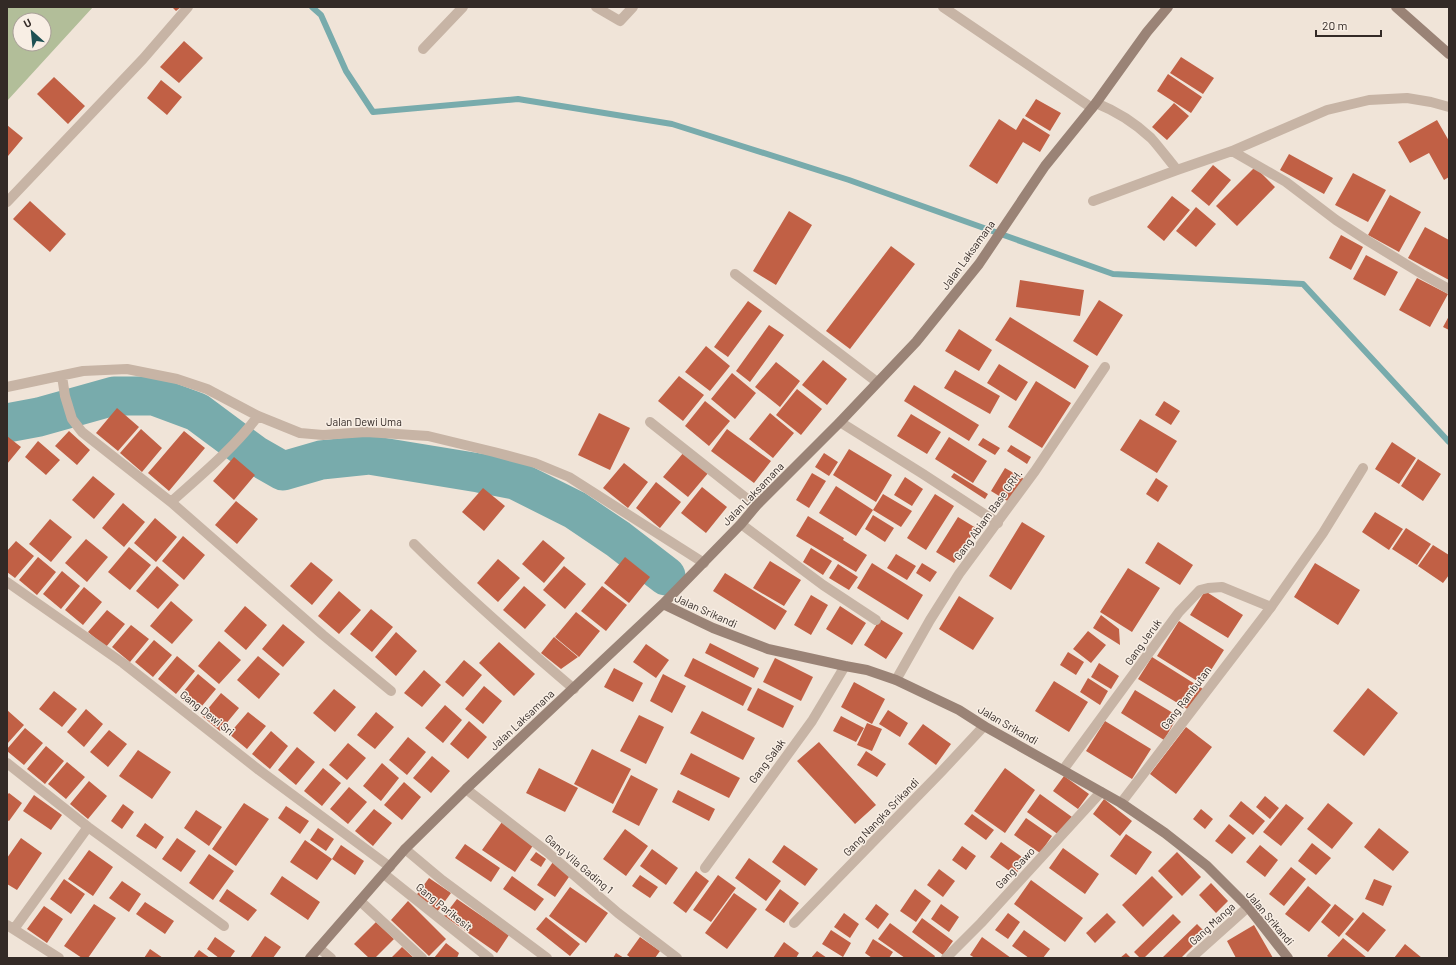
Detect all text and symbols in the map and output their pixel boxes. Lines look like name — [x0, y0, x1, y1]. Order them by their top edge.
north arrow — [12, 12, 52, 52]
scale bar — [1316, 12, 1381, 38]
text: U — [21, 15, 33, 30]
text: 20 m — [1322, 18, 1348, 32]
street label: Jalan Laksamana — [938, 217, 997, 292]
street label: Jalan Dewi Uma — [326, 415, 402, 428]
street label: Jalan Laksamana — [719, 459, 786, 528]
street label: Gang Abiam Base GRH. — [951, 467, 1025, 562]
street label: Jalan Srikandi — [673, 591, 740, 630]
street label: Gang Jeruk — [1121, 616, 1164, 667]
street label: Gang Rambutan — [1158, 664, 1213, 732]
street label: Gang Dewi Sri — [178, 687, 237, 738]
street label: Jalan Laksamana — [487, 687, 556, 753]
street label: Jalan Srikandi — [976, 702, 1041, 747]
street label: Gang Salak — [746, 736, 788, 785]
street label: Gang Nangka Srikandi — [840, 775, 921, 858]
street label: Gang Vila Gading 1 — [543, 831, 616, 896]
street label: Gang Sawo — [992, 844, 1037, 891]
street label: Gang Parikesit — [414, 880, 475, 933]
street label: Jalan Srikandi — [1244, 888, 1297, 948]
street label: Gang Manga — [1186, 900, 1237, 948]

